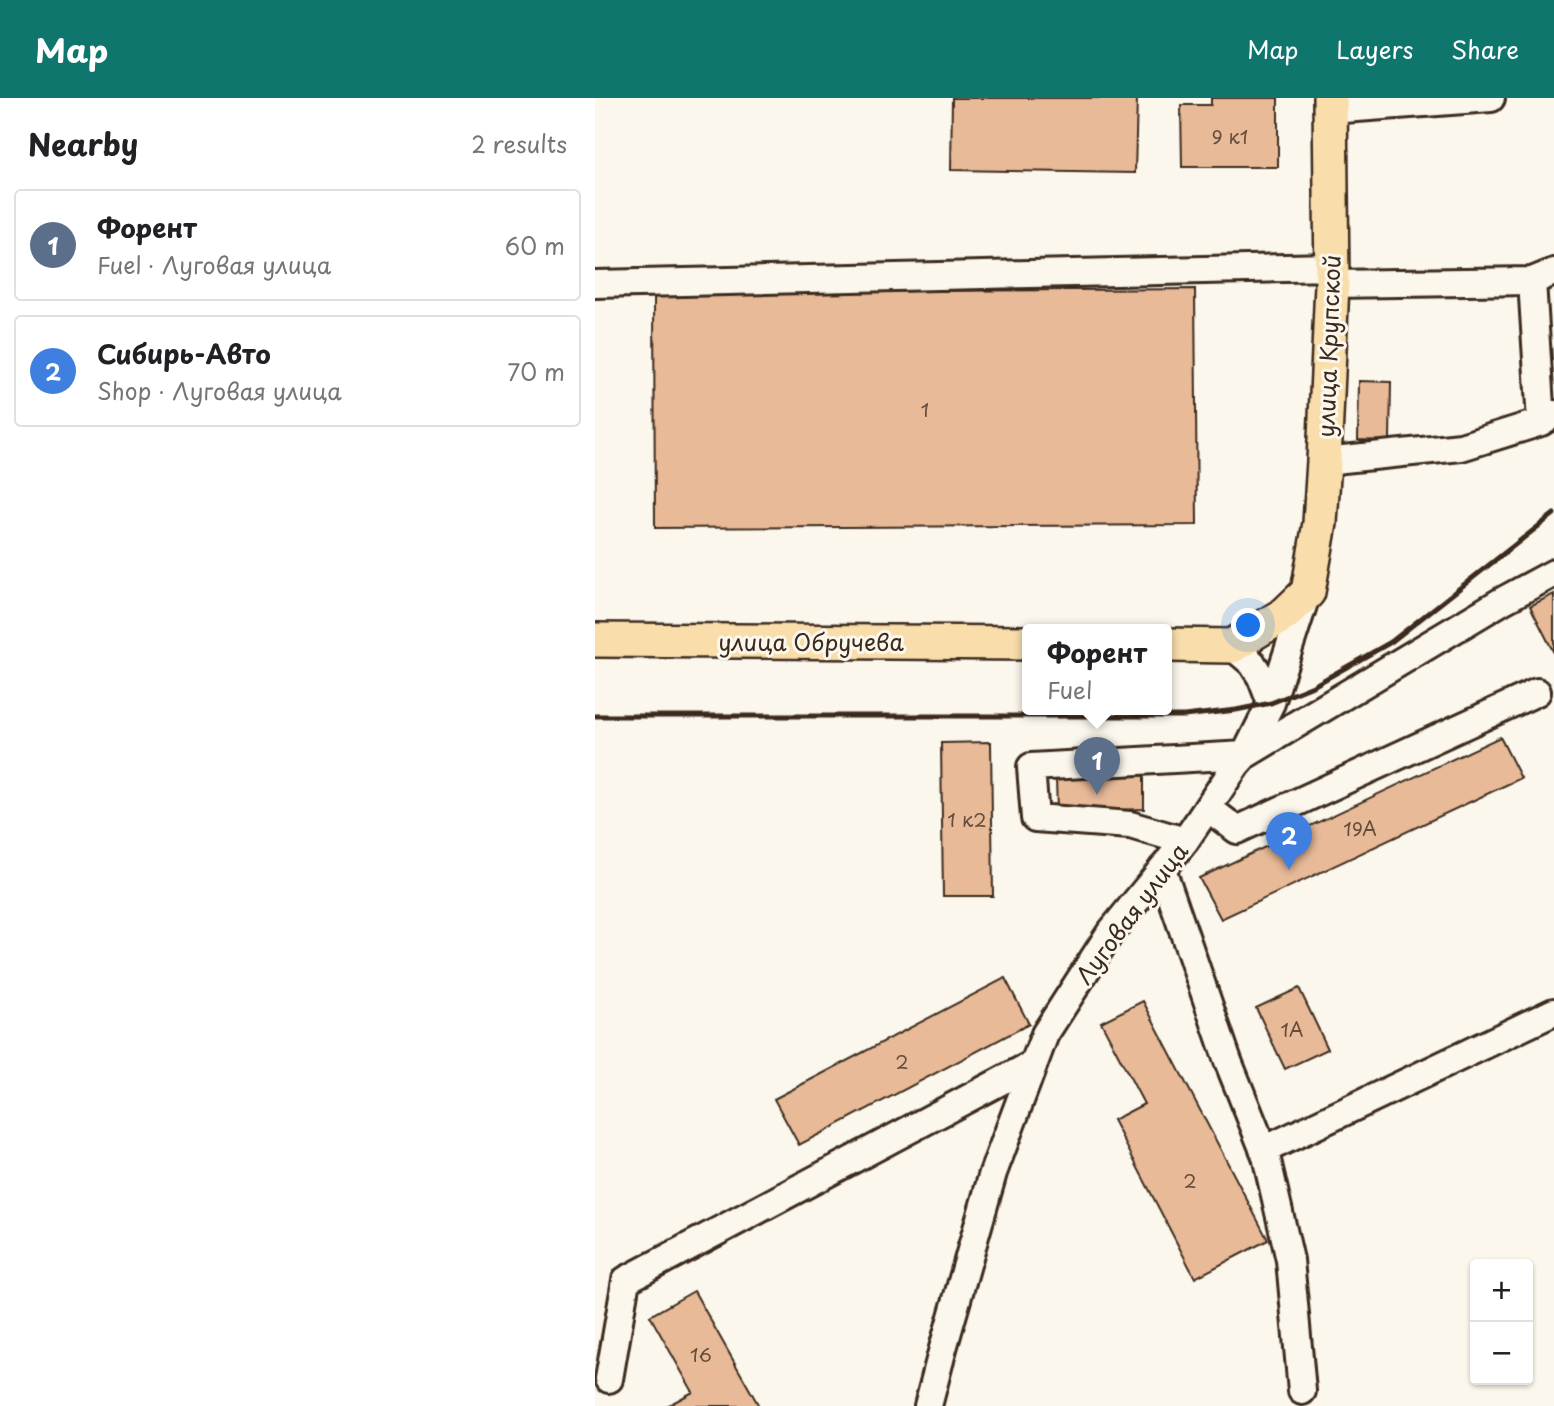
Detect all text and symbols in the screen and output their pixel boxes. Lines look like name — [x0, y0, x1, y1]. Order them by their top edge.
text: Map — [35, 24, 108, 74]
text: Map — [1247, 31, 1298, 67]
text: Layers — [1336, 31, 1413, 67]
text: Share — [1451, 31, 1519, 67]
text: Nearby — [28, 121, 138, 166]
house number: 9 к1 — [1212, 122, 1248, 150]
text: 2 results — [471, 126, 567, 161]
text: Форент — [97, 208, 197, 247]
text: 1 — [48, 228, 59, 263]
text: 60 m — [505, 228, 565, 263]
text: Fuel · Луговая улица — [97, 247, 331, 282]
street label: улица Крупской — [1307, 254, 1349, 438]
text: Сибирь-Авто — [97, 334, 271, 373]
text: 2 — [45, 354, 61, 389]
text: 70 m — [507, 354, 565, 389]
text: Shop · Луговая улица — [97, 373, 342, 408]
house number: 1 — [921, 395, 929, 423]
your location — [1231, 608, 1265, 642]
street label: улица Обручева — [718, 624, 905, 659]
popup — [1022, 624, 1172, 715]
text: Форент — [1047, 633, 1147, 672]
text: Fuel — [1047, 672, 1092, 707]
pin: 1 — [1074, 737, 1120, 795]
house number: 1 к2 — [947, 805, 987, 833]
pin: 2 — [1266, 812, 1312, 870]
house number: 19А — [1343, 814, 1377, 842]
street label: Луговая улица — [1066, 835, 1196, 991]
house number: 1А — [1280, 1015, 1304, 1043]
house number: 2 — [895, 1047, 909, 1075]
house number: 2 — [1183, 1166, 1197, 1194]
map controls — [1470, 1259, 1533, 1385]
button: + — [1470, 1259, 1533, 1322]
button: − — [1470, 1322, 1533, 1385]
house number: 16 — [690, 1340, 712, 1368]

